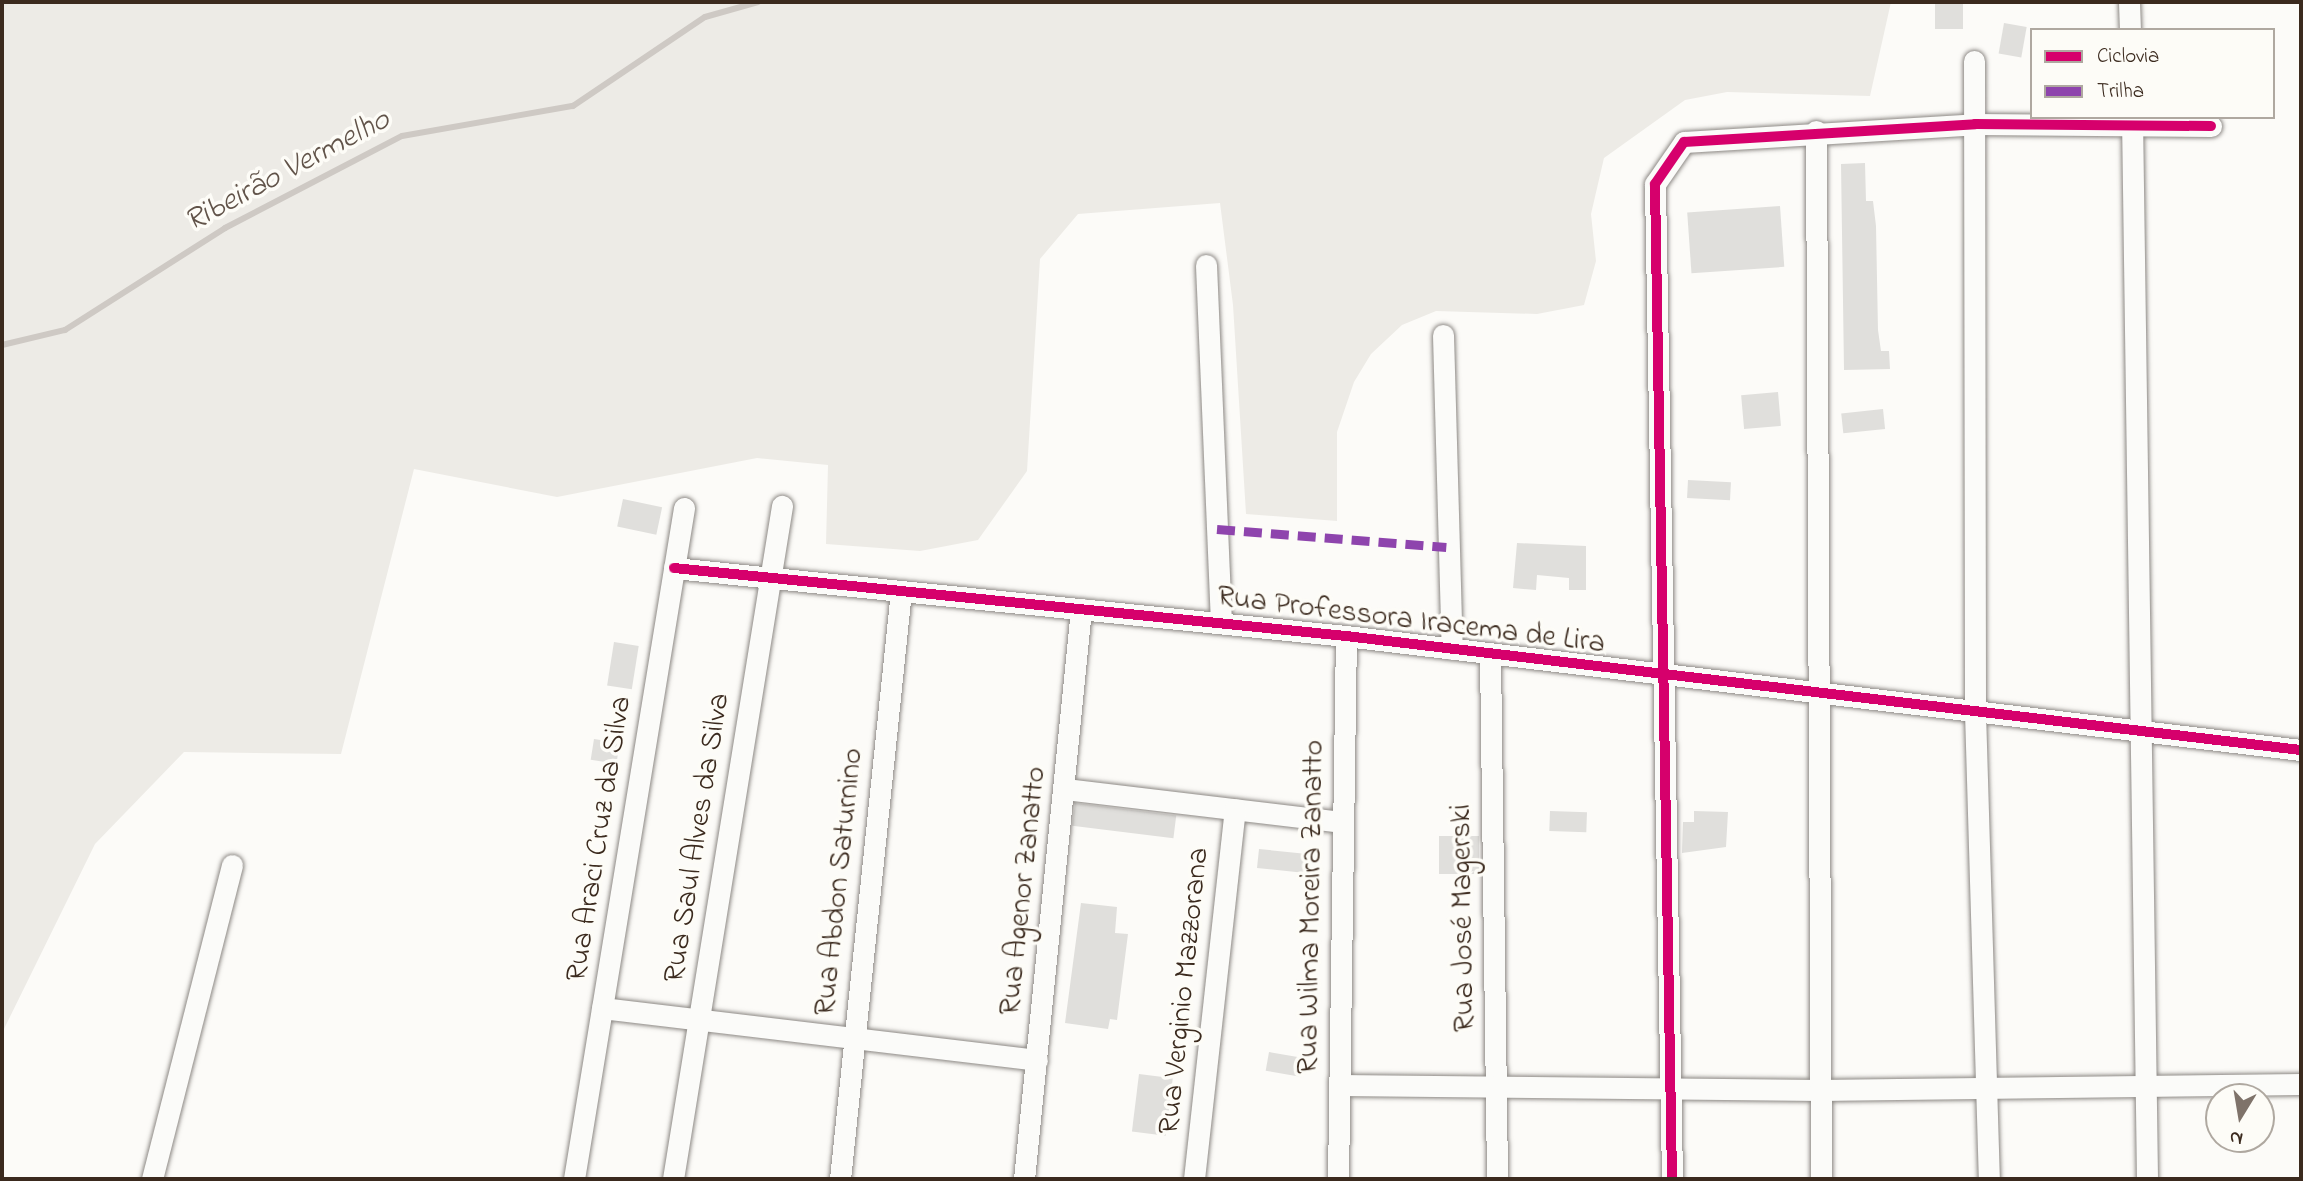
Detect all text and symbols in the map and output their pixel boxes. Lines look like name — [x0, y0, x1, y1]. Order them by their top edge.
legend — [2030, 28, 2275, 119]
text: Ciclovia — [2097, 42, 2159, 72]
text: Trilha — [2097, 77, 2144, 107]
water label: Ribeirão Vermelho — [179, 102, 397, 242]
street label: Rua Professora Iracema de Lira — [1215, 579, 1607, 663]
street label: Rua Saul Alves da Silva — [657, 691, 739, 985]
street label: Rua Araci Cruz da Silva — [560, 694, 640, 984]
street label: Rua Wilma Moreira Zanatto — [1291, 739, 1333, 1075]
street label: Rua Abdon Saturnino — [808, 746, 872, 1018]
street label: Rua Agenor Zanatto — [993, 765, 1055, 1017]
street label: Rua José Magerski — [1444, 804, 1484, 1032]
street label: Rua Verginio Mazzorana — [1152, 846, 1218, 1136]
north arrow — [2205, 1083, 2275, 1153]
text: N — [2227, 1123, 2245, 1152]

